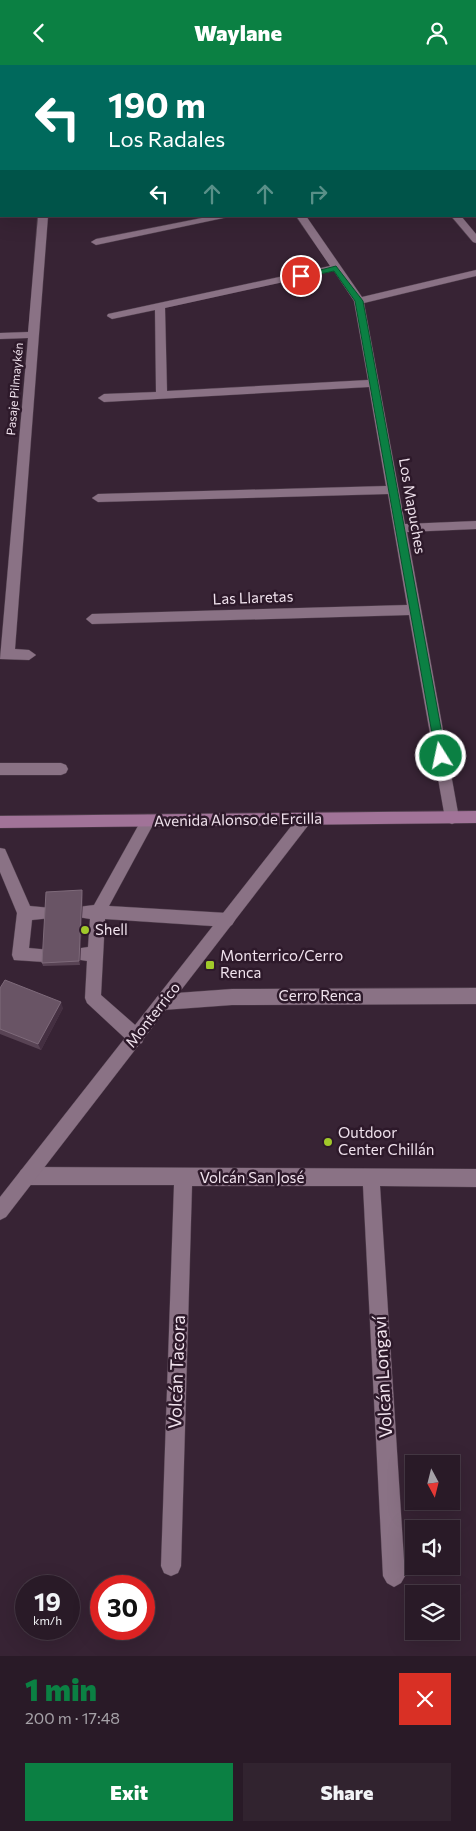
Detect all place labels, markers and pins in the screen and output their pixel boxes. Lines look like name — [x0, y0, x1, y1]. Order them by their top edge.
pin — [280, 255, 322, 297]
place label: Shell — [95, 920, 128, 938]
marker: Shell — [79, 924, 91, 936]
place label: Monterrico/Cerro Renca — [220, 946, 343, 981]
marker: Monterrico/Cerro Renca — [204, 959, 216, 971]
place label: Outdoor Center Chillán — [338, 1123, 434, 1158]
marker: Outdoor Center Chillán — [322, 1136, 334, 1148]

